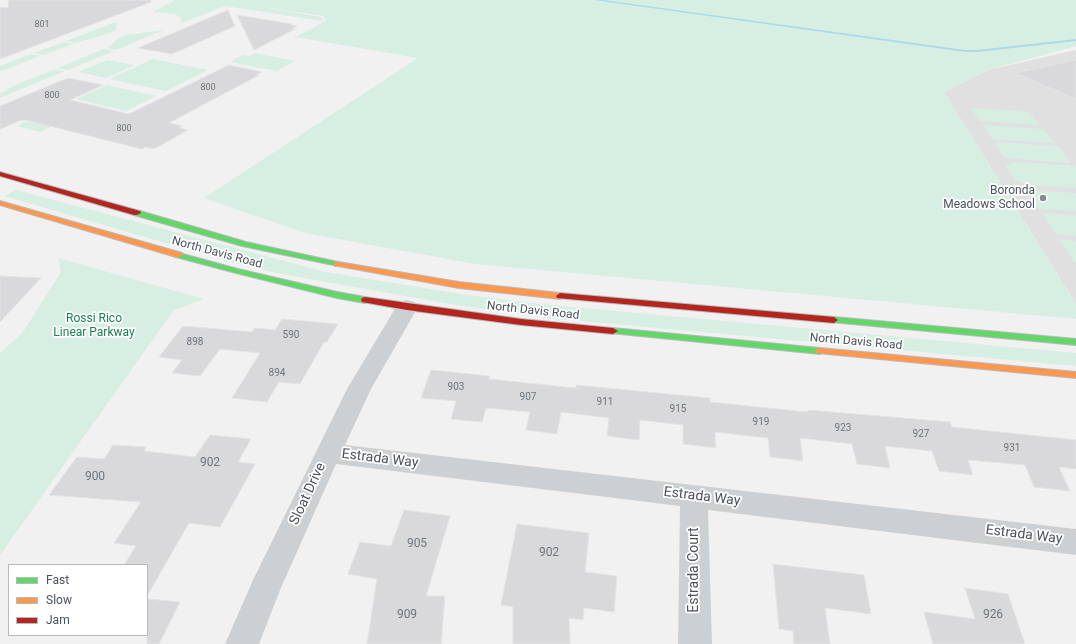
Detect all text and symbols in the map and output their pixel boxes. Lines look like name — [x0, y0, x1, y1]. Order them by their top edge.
house number: 801 — [34, 20, 50, 30]
house number: 800 — [200, 83, 216, 93]
house number: 800 — [44, 91, 60, 101]
house number: 800 — [116, 124, 132, 134]
place label: Boronda Meadows School — [943, 184, 1035, 212]
marker: Boronda Meadows School — [1038, 193, 1048, 203]
street label: North Davis Road — [170, 234, 264, 272]
street label: North Davis Road — [486, 299, 580, 323]
park label: Rossi Rico Linear Parkway — [53, 312, 135, 340]
house number: 590 — [283, 329, 299, 341]
street label: North Davis Road — [809, 331, 903, 353]
house number: 898 — [187, 336, 203, 348]
house number: 894 — [269, 367, 285, 379]
house number: 903 — [448, 381, 464, 393]
house number: 907 — [520, 391, 536, 403]
house number: 911 — [597, 396, 613, 408]
house number: 915 — [670, 403, 686, 415]
house number: 919 — [753, 416, 769, 428]
house number: 923 — [835, 422, 851, 434]
house number: 927 — [913, 428, 929, 440]
house number: 931 — [1004, 442, 1020, 454]
street label: Estrada Way — [341, 446, 419, 472]
house number: 902 — [200, 456, 220, 470]
street label: Sloat Drive — [286, 460, 330, 528]
house number: 900 — [85, 470, 105, 484]
street label: Estrada Way — [663, 484, 741, 510]
street label: Estrada Way — [985, 522, 1063, 548]
street label: Estrada Court — [686, 527, 702, 613]
house number: 905 — [407, 537, 427, 551]
house number: 902 — [539, 546, 559, 560]
legend — [8, 564, 148, 636]
text: Fast — [46, 573, 69, 587]
text: Slow — [46, 593, 72, 607]
house number: 909 — [397, 608, 417, 622]
house number: 926 — [983, 608, 1003, 622]
text: Jam — [46, 613, 70, 627]

